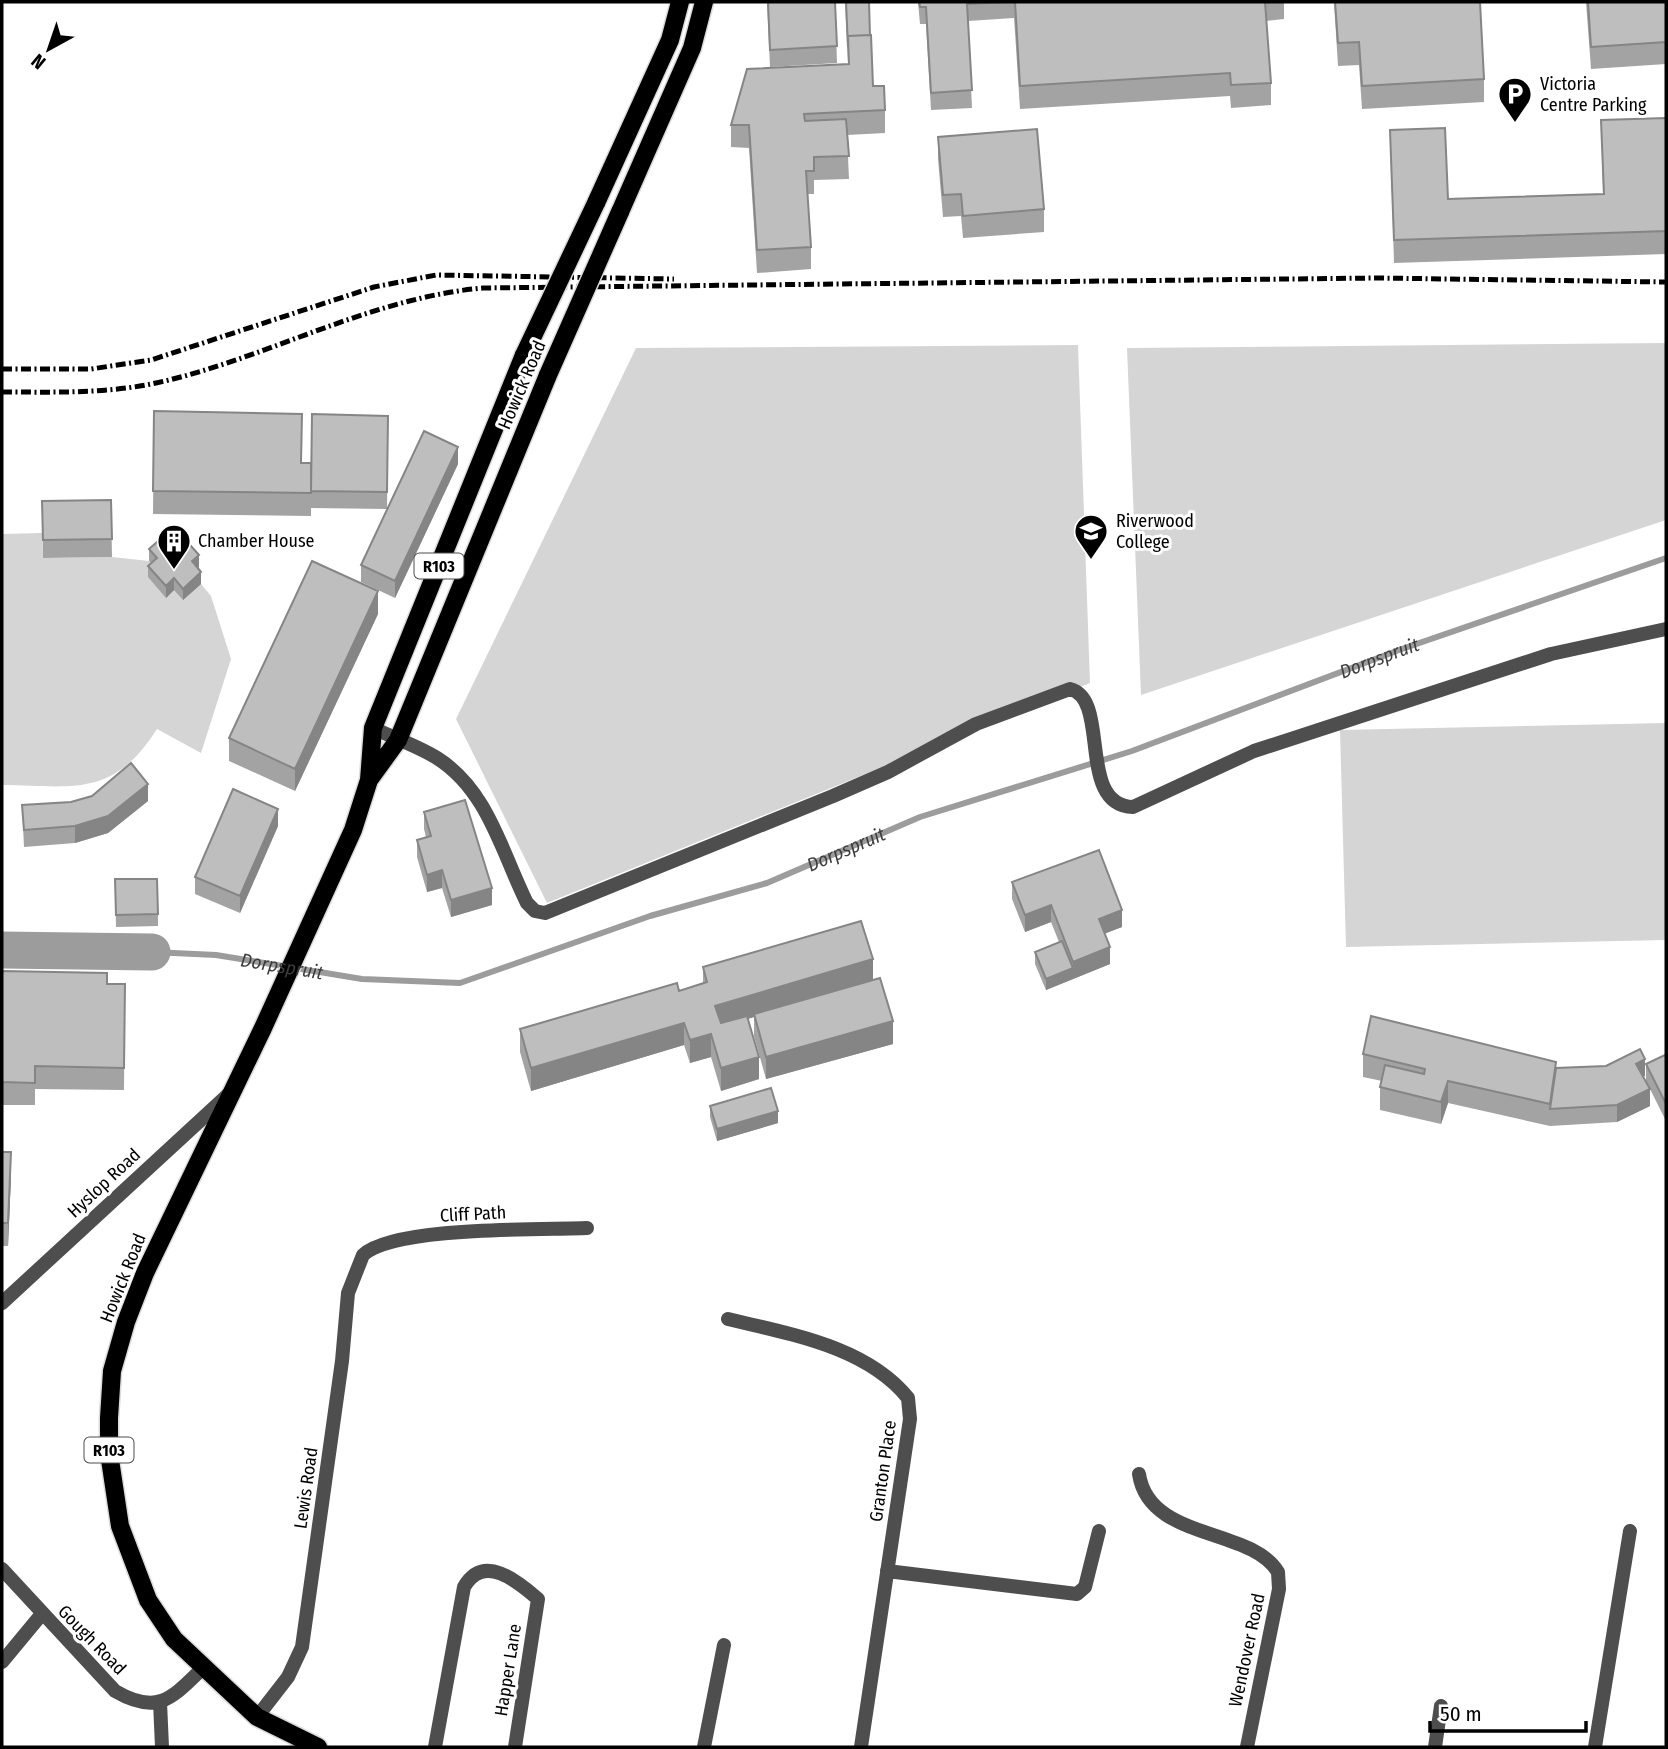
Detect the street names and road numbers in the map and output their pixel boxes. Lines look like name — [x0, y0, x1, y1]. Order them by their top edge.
street label: Howick Road — [493, 337, 551, 433]
road number: R103 — [414, 554, 464, 579]
street label: Hyslop Road — [63, 1144, 145, 1222]
street label: Cliff Path — [439, 1201, 507, 1227]
street label: Howick Road — [95, 1230, 151, 1326]
street label: Granton Place — [865, 1419, 901, 1523]
road number: R103 — [84, 1438, 134, 1462]
street label: Lewis Road — [289, 1446, 323, 1530]
street label: Wendover Road — [1224, 1591, 1270, 1709]
street label: Gough Road — [53, 1600, 131, 1680]
street label: Happer Lane — [490, 1622, 526, 1718]

